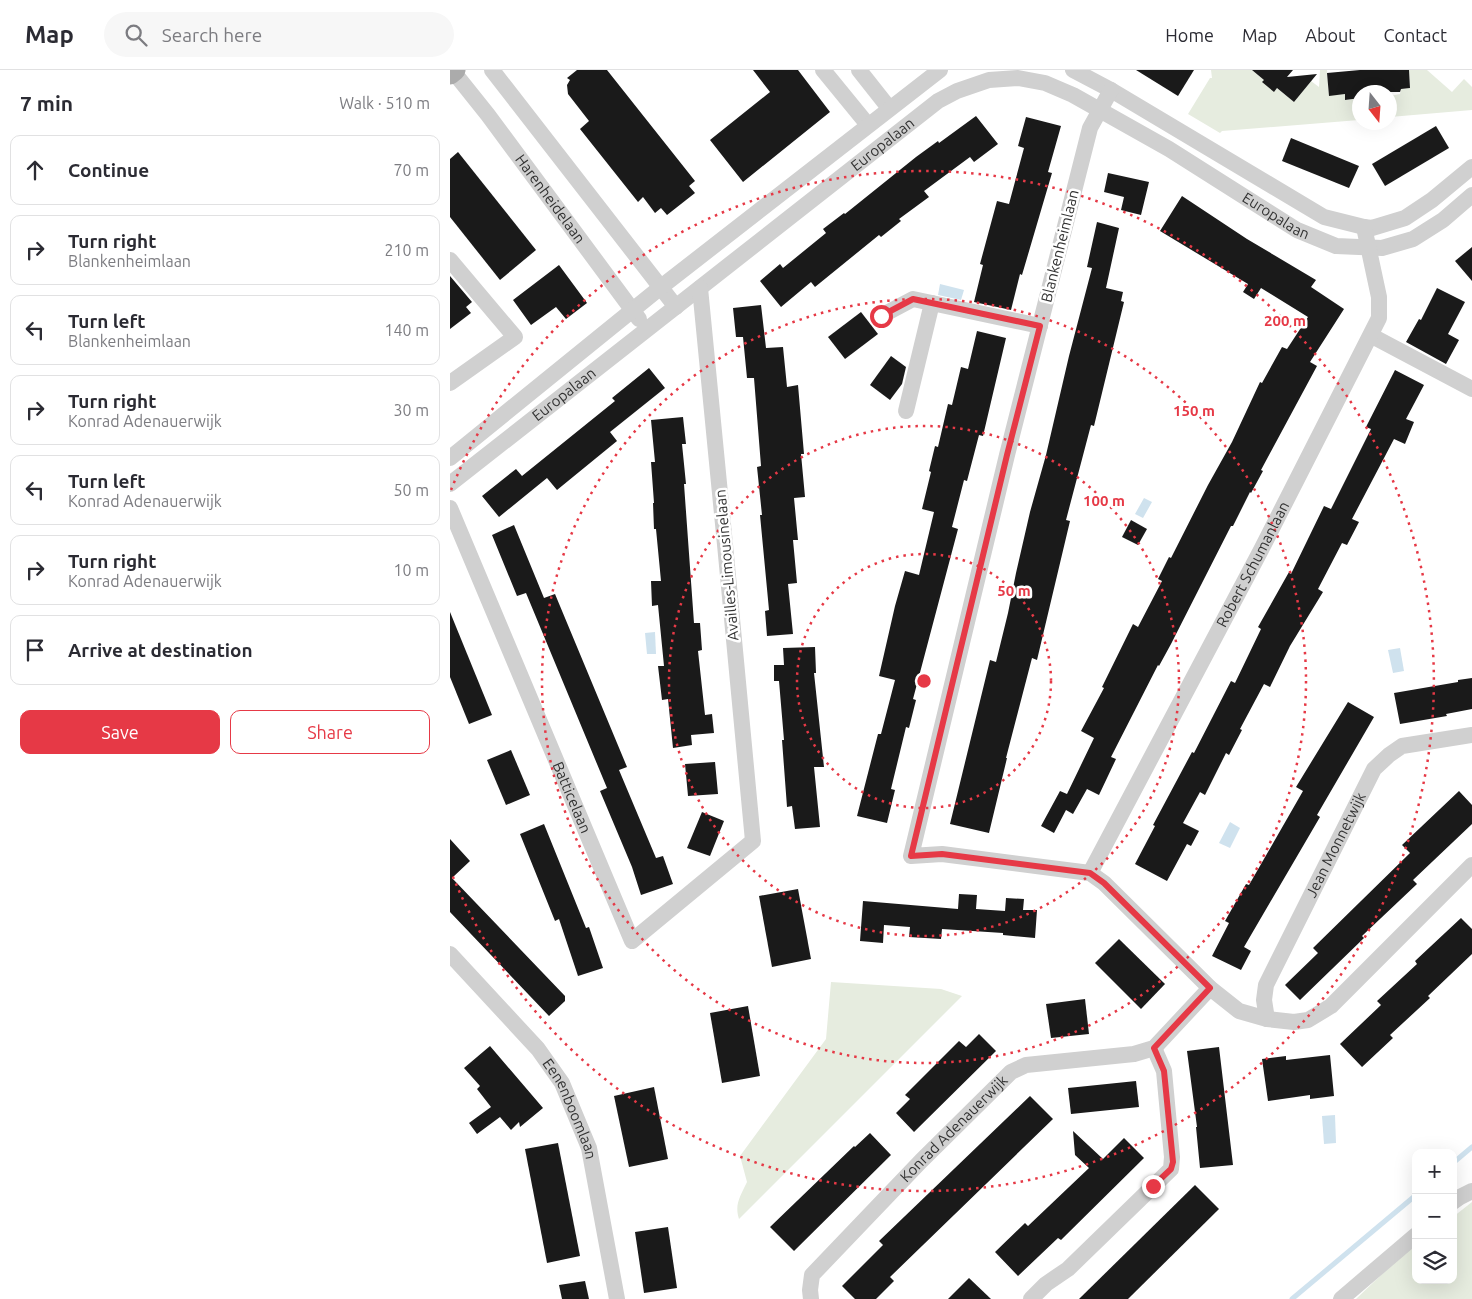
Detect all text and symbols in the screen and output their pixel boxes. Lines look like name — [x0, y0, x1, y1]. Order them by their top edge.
search box — [104, 12, 454, 57]
text: Map — [25, 21, 74, 48]
icon: search — [122, 21, 150, 49]
text: Search here — [162, 24, 262, 46]
text: Home — [1165, 25, 1214, 45]
text: Map — [1242, 25, 1277, 45]
text: About — [1305, 25, 1355, 45]
text: Contact — [1383, 25, 1447, 45]
north arrow — [1352, 85, 1397, 130]
text: 7 min — [20, 91, 73, 115]
text: Walk · 510 m — [339, 94, 430, 112]
street label: Europalaan — [847, 114, 917, 174]
street label: Harenheidelaan — [512, 151, 589, 246]
icon: ahead — [21, 156, 49, 184]
text: Continue — [68, 159, 149, 181]
text: 70 m — [393, 161, 429, 179]
street label: Blankenheimlaan — [1037, 188, 1082, 304]
street label: Europalaan — [1239, 189, 1312, 242]
text: Turn right — [68, 230, 156, 252]
icon: right — [21, 236, 49, 264]
text: 210 m — [384, 241, 429, 259]
text: Blankenheimlaan — [68, 252, 191, 270]
route start — [870, 305, 893, 328]
text: Turn left — [68, 310, 146, 332]
text: 200 m — [1264, 312, 1306, 329]
icon: left — [21, 316, 49, 344]
text: 140 m — [384, 321, 429, 339]
text: Blankenheimlaan — [68, 332, 191, 350]
street label: Europalaan — [529, 364, 599, 424]
text: Turn right — [68, 390, 156, 412]
icon: right — [21, 396, 49, 424]
text: 30 m — [393, 401, 429, 419]
text: 150 m — [1173, 402, 1215, 419]
text: Konrad Adenauerwijk — [68, 412, 222, 430]
text: Turn left — [68, 470, 146, 492]
icon: left — [21, 476, 49, 504]
text: 50 m — [393, 481, 429, 499]
street label: Availles-Limousinelaan — [711, 489, 742, 641]
text: Konrad Adenauerwijk — [68, 492, 222, 510]
text: 100 m — [1083, 492, 1125, 509]
street label: Robert Schumanlaan — [1213, 498, 1292, 630]
text: Turn right — [68, 550, 156, 572]
icon: right — [21, 556, 49, 584]
text: 10 m — [393, 561, 429, 579]
text: Konrad Adenauerwijk — [68, 572, 222, 590]
text: 50 m — [997, 582, 1031, 599]
icon: arrive — [21, 636, 49, 664]
text: Arrive at destination — [68, 639, 253, 661]
centre of rings — [915, 672, 933, 690]
button: Save — [20, 710, 220, 754]
button: Share — [230, 710, 430, 754]
street label: Batticelaan — [550, 759, 595, 836]
street label: Jean Monnetwijk — [1302, 789, 1369, 900]
street label: Eenenboomlaan — [539, 1055, 600, 1160]
street label: Konrad Adenauerwijk — [896, 1071, 1011, 1185]
map controls — [1412, 1149, 1457, 1284]
button: + — [1412, 1149, 1457, 1194]
route end — [1142, 1175, 1165, 1198]
button: − — [1412, 1194, 1457, 1239]
button: layers — [1412, 1239, 1457, 1284]

